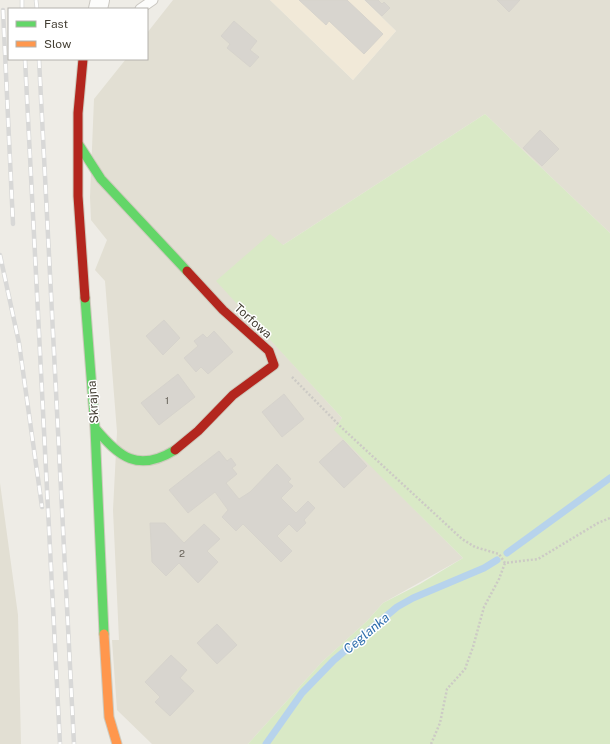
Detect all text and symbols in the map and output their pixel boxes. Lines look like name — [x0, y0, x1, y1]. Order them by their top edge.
legend — [8, 8, 148, 60]
text: Fast — [44, 17, 69, 31]
text: Slow — [44, 37, 72, 51]
street label: Torfowa — [232, 301, 274, 341]
street label: Skrajna — [85, 380, 101, 424]
house number: 1 — [165, 394, 169, 406]
house number: 2 — [179, 547, 185, 559]
water label: Ceglanka — [340, 610, 392, 657]

